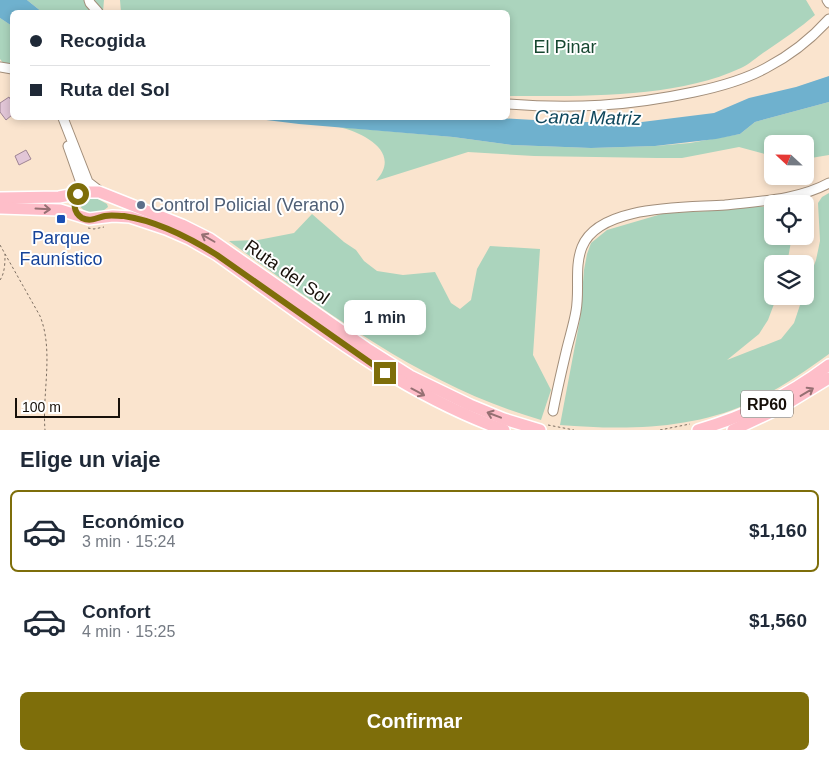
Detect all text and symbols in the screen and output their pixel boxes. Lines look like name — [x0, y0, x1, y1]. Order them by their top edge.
text: Recogida — [60, 30, 146, 51]
park label: El Pinar — [533, 37, 597, 57]
text: Ruta del Sol — [60, 79, 170, 100]
water label: Canal Matriz — [534, 106, 642, 129]
north arrow — [764, 135, 814, 185]
map controls — [764, 135, 814, 305]
route start — [67, 183, 89, 205]
place label: Control Policial (Verano) — [151, 195, 345, 215]
button: locate — [764, 195, 814, 245]
marker: Control Policial (Verano) — [135, 199, 147, 211]
one-way arrow — [35, 204, 51, 213]
marker: Parque Faunístico — [55, 213, 67, 225]
place label: Parque Faunístico — [19, 228, 103, 269]
one-way arrow — [200, 233, 215, 243]
street label: Ruta del Sol — [241, 236, 333, 308]
button: layers — [764, 255, 814, 305]
callout: 1 min — [344, 300, 426, 336]
text: 1 min — [364, 309, 406, 326]
route end — [374, 362, 396, 384]
one-way arrow — [800, 386, 814, 396]
one-way arrow — [411, 387, 426, 397]
road number: RP60 — [741, 390, 793, 418]
scale bar — [15, 395, 120, 418]
text: 100 m — [22, 399, 61, 415]
one-way arrow — [487, 410, 502, 419]
text: Elige un viaje — [20, 447, 161, 472]
icon: car — [22, 509, 67, 554]
text: Económico — [82, 511, 184, 532]
text: $1,160 — [749, 520, 807, 541]
text: 3 min · 15:24 — [82, 533, 175, 550]
icon: car — [22, 599, 67, 644]
text: Confort — [82, 601, 151, 622]
text: $1,560 — [749, 610, 807, 631]
text: 4 min · 15:25 — [82, 623, 175, 640]
button: Confirmar — [20, 692, 809, 750]

